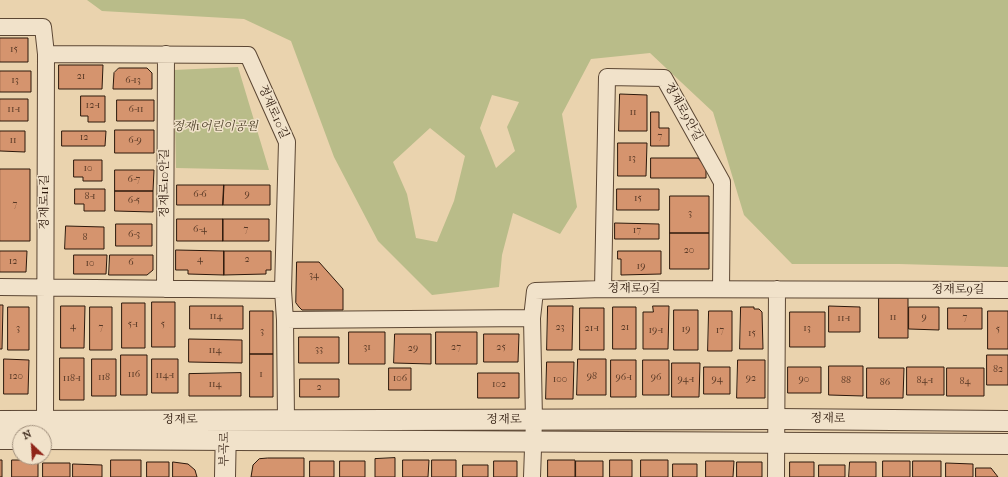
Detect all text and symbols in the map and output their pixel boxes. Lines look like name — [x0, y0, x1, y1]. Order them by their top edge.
house number: 15 — [10, 44, 18, 56]
house number: 21 — [77, 71, 85, 83]
house number: 13 — [11, 75, 19, 87]
house number: 6-13 — [125, 75, 141, 87]
street label: 정재로9안길 — [661, 80, 705, 144]
street label: 정재로10길 — [255, 83, 291, 141]
house number: 12-1 — [86, 100, 100, 112]
house number: 11-1 — [7, 104, 21, 116]
house number: 6-11 — [128, 104, 144, 116]
house number: 11 — [629, 107, 637, 119]
park label: 정재1어린이공원 — [172, 120, 258, 134]
house number: 7 — [658, 131, 662, 143]
house number: 12 — [80, 132, 88, 144]
house number: 11 — [9, 135, 17, 147]
house number: 6-9 — [128, 135, 142, 147]
street label: 정재로10안길 — [158, 149, 172, 217]
house number: 13 — [628, 153, 636, 165]
house number: 10 — [83, 163, 93, 175]
house number: 6-7 — [128, 174, 140, 186]
street label: 정재로11길 — [38, 175, 52, 229]
house number: 6-6 — [193, 189, 207, 201]
house number: 9 — [244, 189, 250, 201]
house number: 8-1 — [84, 191, 96, 203]
house number: 15 — [634, 193, 642, 205]
house number: 6-5 — [128, 195, 140, 207]
house number: 7 — [13, 199, 17, 211]
house number: 3 — [688, 208, 692, 220]
house number: 6-4 — [193, 224, 207, 236]
house number: 7 — [244, 224, 248, 236]
house number: 17 — [633, 225, 641, 237]
house number: 6-3 — [128, 229, 140, 241]
house number: 8 — [82, 232, 88, 244]
house number: 20 — [684, 245, 694, 257]
house number: 4 — [197, 254, 203, 266]
house number: 2 — [244, 254, 250, 266]
house number: 12 — [9, 256, 17, 268]
house number: 6 — [128, 257, 134, 269]
house number: 10 — [85, 258, 95, 270]
house number: 19 — [637, 261, 645, 273]
house number: 34 — [309, 270, 319, 282]
street label: 정재로9길 — [608, 282, 660, 296]
street label: 정재로9길 — [932, 283, 984, 297]
house number: 114 — [209, 311, 223, 323]
house number: 11 — [889, 312, 897, 324]
house number: 9 — [921, 312, 927, 324]
house number: 7 — [963, 312, 967, 324]
house number: 11-1 — [837, 313, 851, 325]
house number: 5-1 — [128, 319, 138, 331]
house number: 5 — [161, 319, 165, 331]
house number: 4 — [70, 321, 76, 333]
house number: 7 — [99, 322, 103, 334]
house number: 23 — [555, 322, 565, 334]
house number: 21 — [621, 322, 629, 334]
house number: 3 — [16, 323, 20, 335]
house number: 21-1 — [585, 323, 599, 335]
house number: 13 — [803, 323, 811, 335]
house number: 19 — [682, 324, 690, 336]
house number: 5 — [996, 324, 1000, 336]
house number: 19-1 — [649, 325, 663, 337]
house number: 17 — [716, 325, 724, 337]
house number: 3 — [260, 326, 264, 338]
house number: 15 — [748, 328, 756, 340]
house number: 31 — [363, 342, 371, 354]
house number: 27 — [451, 342, 461, 354]
house number: 25 — [496, 342, 506, 354]
house number: 29 — [408, 343, 418, 355]
house number: 33 — [315, 344, 323, 356]
house number: 114 — [208, 345, 222, 357]
house number: 82 — [993, 364, 1003, 376]
house number: 116 — [128, 369, 140, 381]
house number: 1 — [259, 369, 263, 381]
house number: 114-1 — [155, 370, 175, 382]
house number: 120 — [9, 371, 23, 383]
house number: 98 — [587, 371, 597, 383]
house number: 118 — [98, 372, 110, 384]
house number: 96-1 — [616, 372, 632, 384]
house number: 96 — [651, 372, 661, 384]
house number: 118-1 — [63, 373, 81, 385]
house number: 106 — [393, 373, 407, 385]
house number: 92 — [746, 373, 756, 385]
house number: 100 — [553, 374, 567, 386]
house number: 94-1 — [677, 374, 695, 386]
house number: 94 — [711, 374, 723, 386]
house number: 90 — [799, 374, 809, 386]
house number: 88 — [841, 375, 851, 387]
house number: 84-1 — [916, 375, 934, 387]
house number: 84 — [960, 376, 970, 388]
house number: 86 — [880, 377, 890, 389]
house number: 114 — [208, 379, 222, 391]
house number: 102 — [492, 379, 506, 391]
house number: 2 — [316, 382, 322, 394]
street label: 정재로 — [810, 411, 846, 427]
street label: 정재로 — [163, 413, 197, 427]
street label: 정재로 — [487, 413, 521, 427]
north arrow — [12, 425, 52, 465]
text: N — [21, 427, 34, 442]
street label: 부곡로 — [217, 431, 233, 467]

